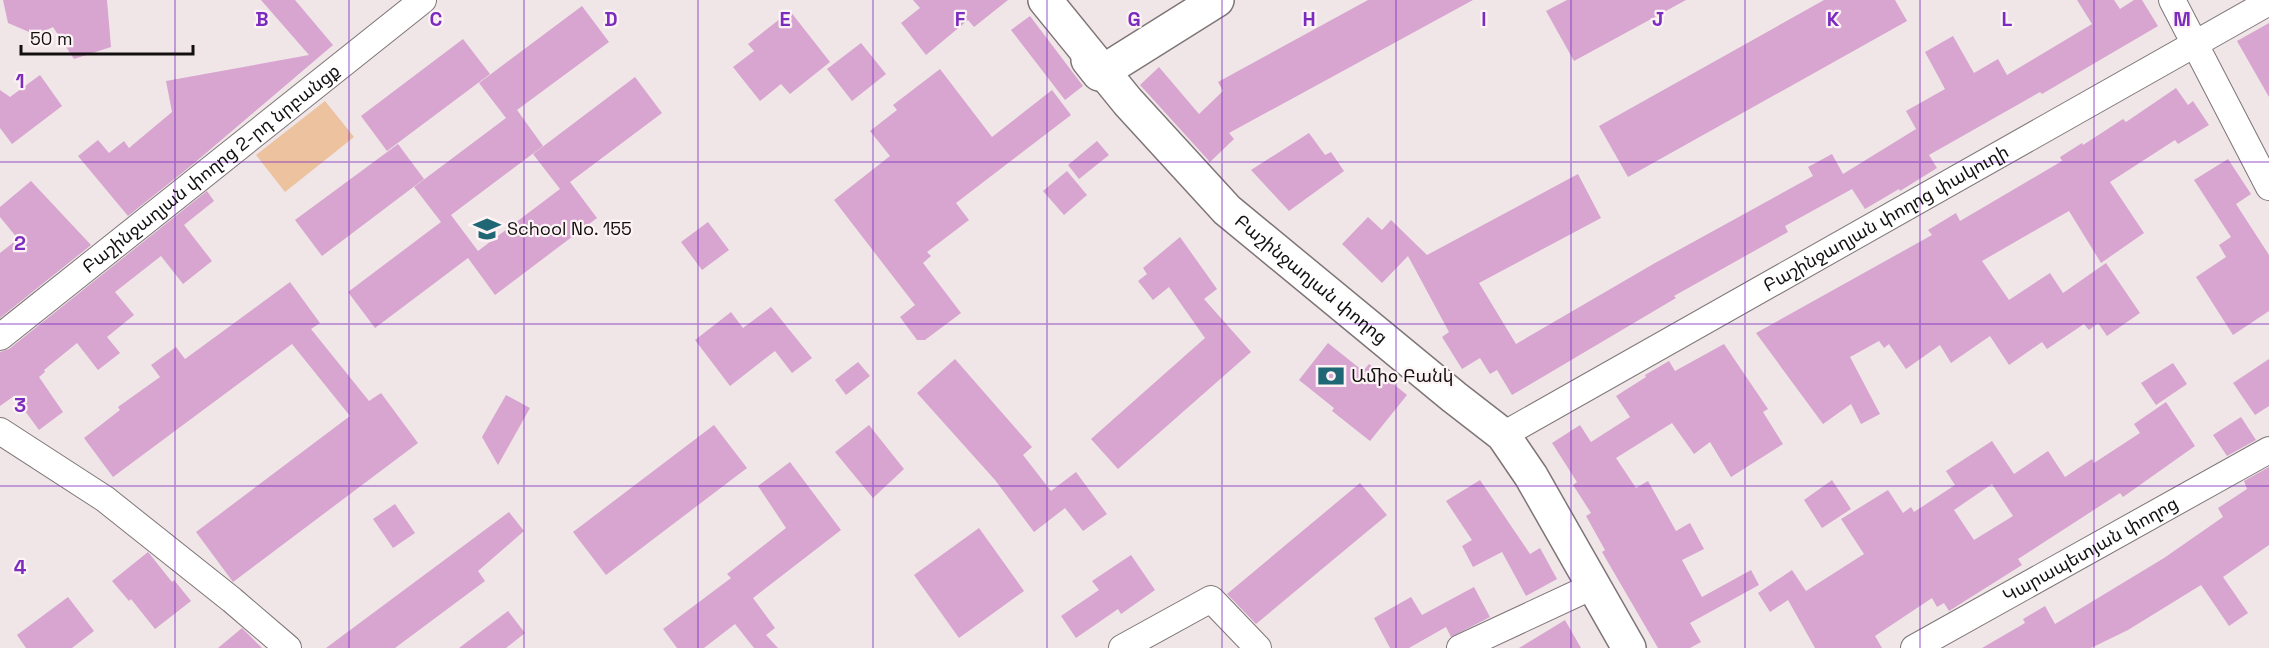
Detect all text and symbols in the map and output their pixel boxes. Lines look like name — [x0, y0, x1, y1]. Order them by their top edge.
text: B — [255, 6, 269, 32]
text: C — [430, 6, 443, 32]
text: D — [604, 6, 618, 32]
text: E — [779, 6, 791, 32]
text: F — [955, 6, 966, 32]
text: G — [1127, 6, 1141, 32]
text: H — [1302, 6, 1316, 32]
text: I — [1481, 6, 1487, 32]
text: J — [1652, 6, 1664, 32]
text: K — [1827, 6, 1840, 32]
text: L — [2002, 6, 2013, 32]
text: M — [2173, 6, 2191, 32]
scale bar — [21, 18, 194, 56]
text: 50 m — [30, 27, 72, 50]
street label: Բաշինջաղյան փողոց 2-րդ նրբանցք — [77, 59, 344, 278]
text: 1 — [15, 68, 25, 94]
street label: Բաշինջաղյան փողոց փակուղի — [1759, 140, 2013, 297]
street label: Բաշինջաղյան փողոց — [1230, 209, 1393, 349]
school or university icon: School No. 155 — [472, 214, 502, 244]
place label: School No. 155 — [507, 217, 632, 240]
text: 2 — [14, 230, 26, 256]
bank icon: Ամիօ Բանկ — [1316, 361, 1346, 391]
place label: Ամիօ Բանկ — [1351, 364, 1454, 387]
text: 3 — [14, 392, 26, 418]
street label: Կարապետյան փողոց — [1999, 491, 2182, 607]
text: 4 — [14, 554, 27, 580]

